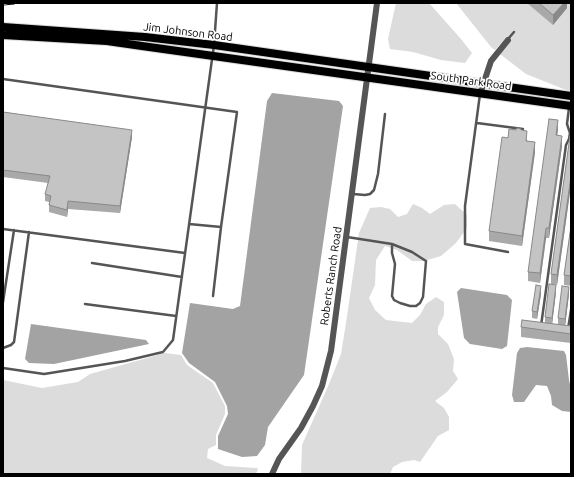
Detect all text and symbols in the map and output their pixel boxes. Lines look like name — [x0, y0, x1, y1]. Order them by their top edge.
street label: Jim Johnson Road — [143, 20, 233, 44]
street label: South Park Road — [430, 69, 512, 93]
street label: Roberts Ranch Road — [318, 226, 344, 326]

